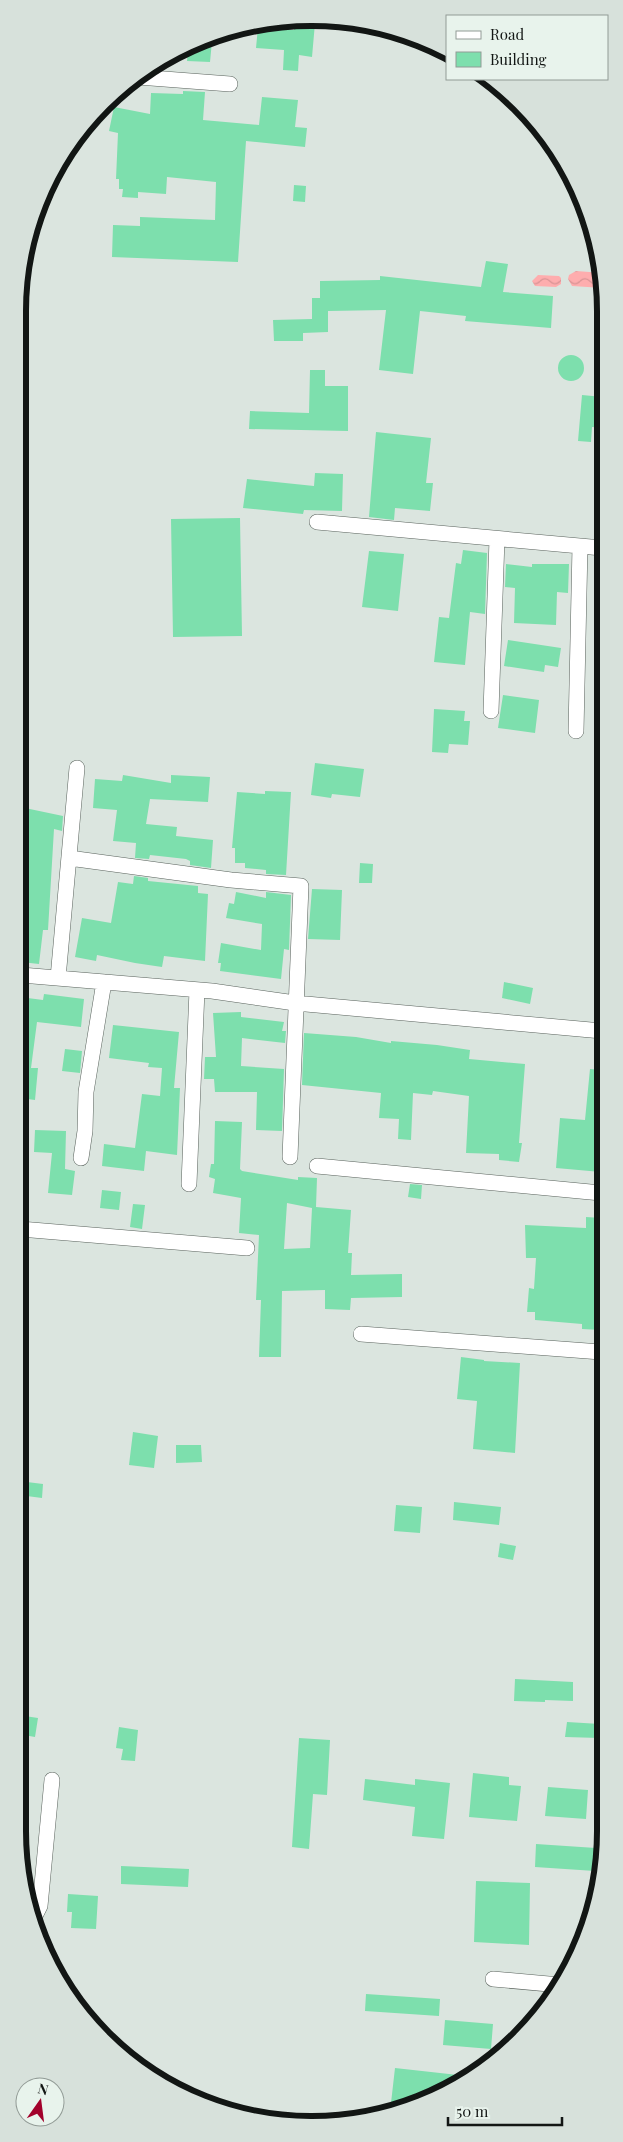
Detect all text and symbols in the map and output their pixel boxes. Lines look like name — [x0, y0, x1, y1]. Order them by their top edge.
legend — [446, 15, 608, 80]
text: Road — [490, 24, 524, 44]
text: Building — [490, 49, 547, 69]
north arrow — [15, 2077, 65, 2127]
text: N — [36, 2078, 50, 2099]
scale bar — [448, 2094, 562, 2126]
text: 50 m — [456, 2101, 489, 2121]

